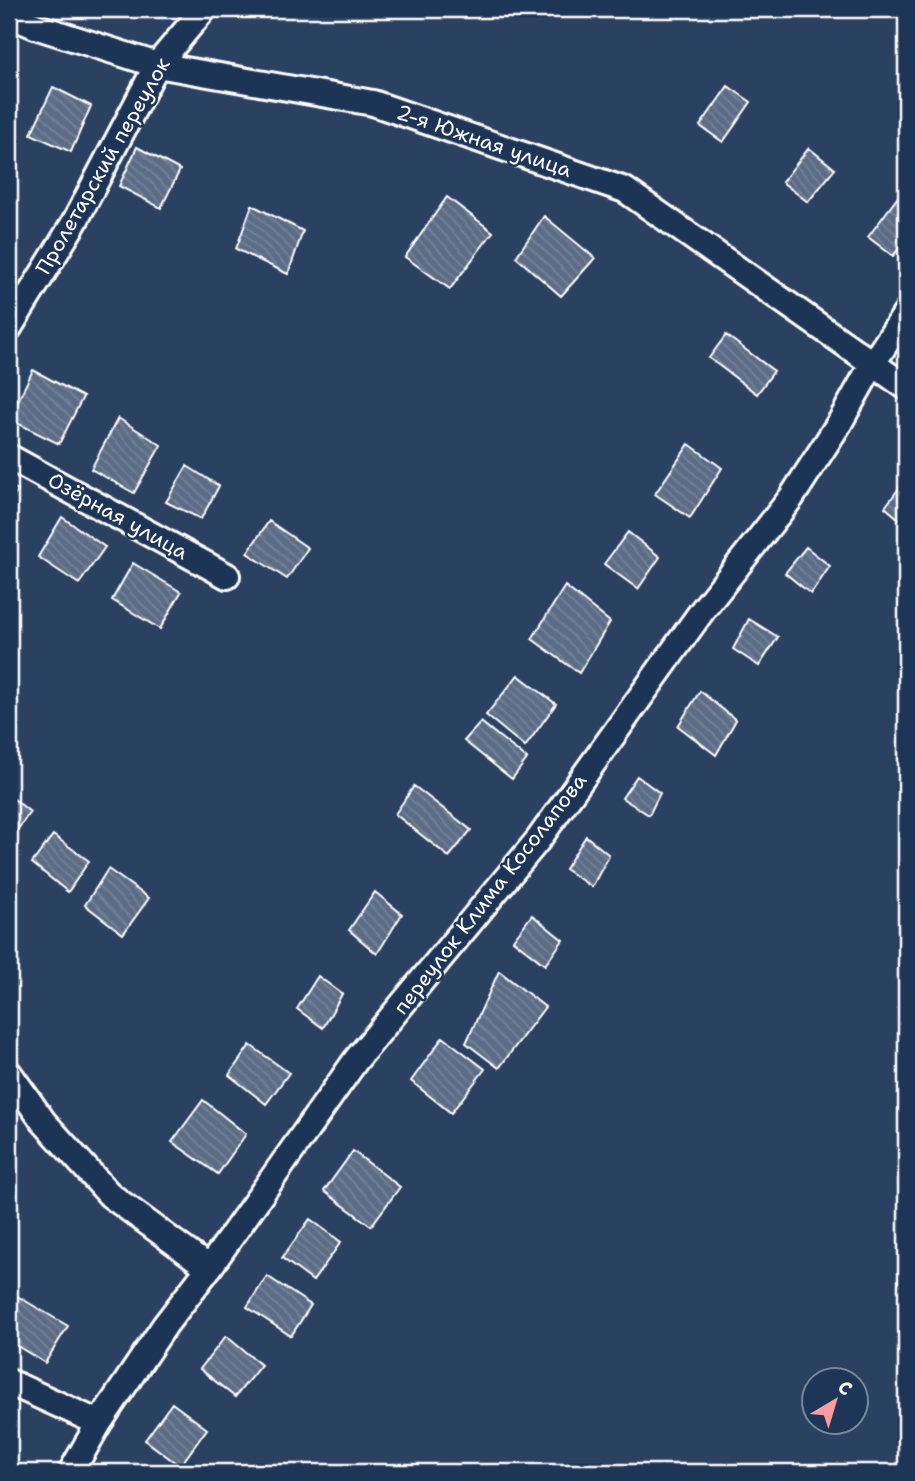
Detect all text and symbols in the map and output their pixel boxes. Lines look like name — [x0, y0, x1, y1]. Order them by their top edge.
street label: Пролетарский переулок — [29, 52, 177, 280]
street label: 2-я Южная улица — [393, 98, 575, 184]
street label: Озёрная улица — [43, 466, 193, 566]
street label: переулок Клима Косолапова — [387, 768, 593, 1020]
north arrow — [800, 1366, 870, 1436]
text: С — [833, 1375, 857, 1401]

